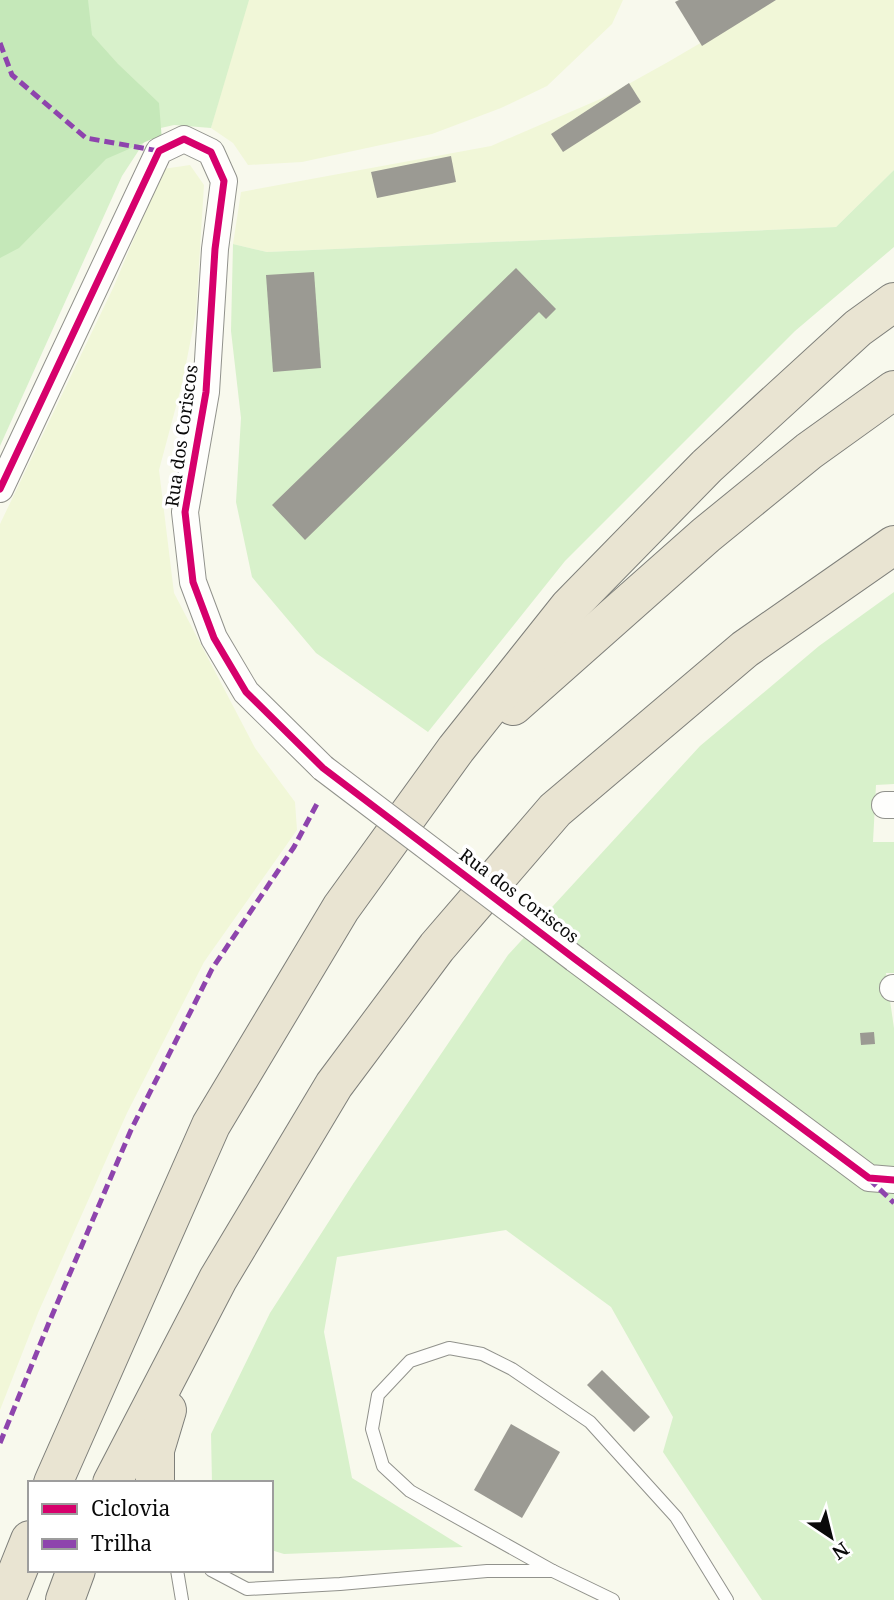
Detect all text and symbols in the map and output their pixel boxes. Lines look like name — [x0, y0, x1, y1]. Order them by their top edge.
street label: Rua dos Coriscos — [159, 363, 203, 509]
street label: Rua dos Coriscos — [455, 842, 584, 948]
legend — [28, 1481, 273, 1572]
text: Ciclovia — [91, 1494, 170, 1522]
north arrow — [796, 1502, 866, 1572]
text: Trilha — [91, 1529, 152, 1557]
text: N — [827, 1536, 854, 1566]

